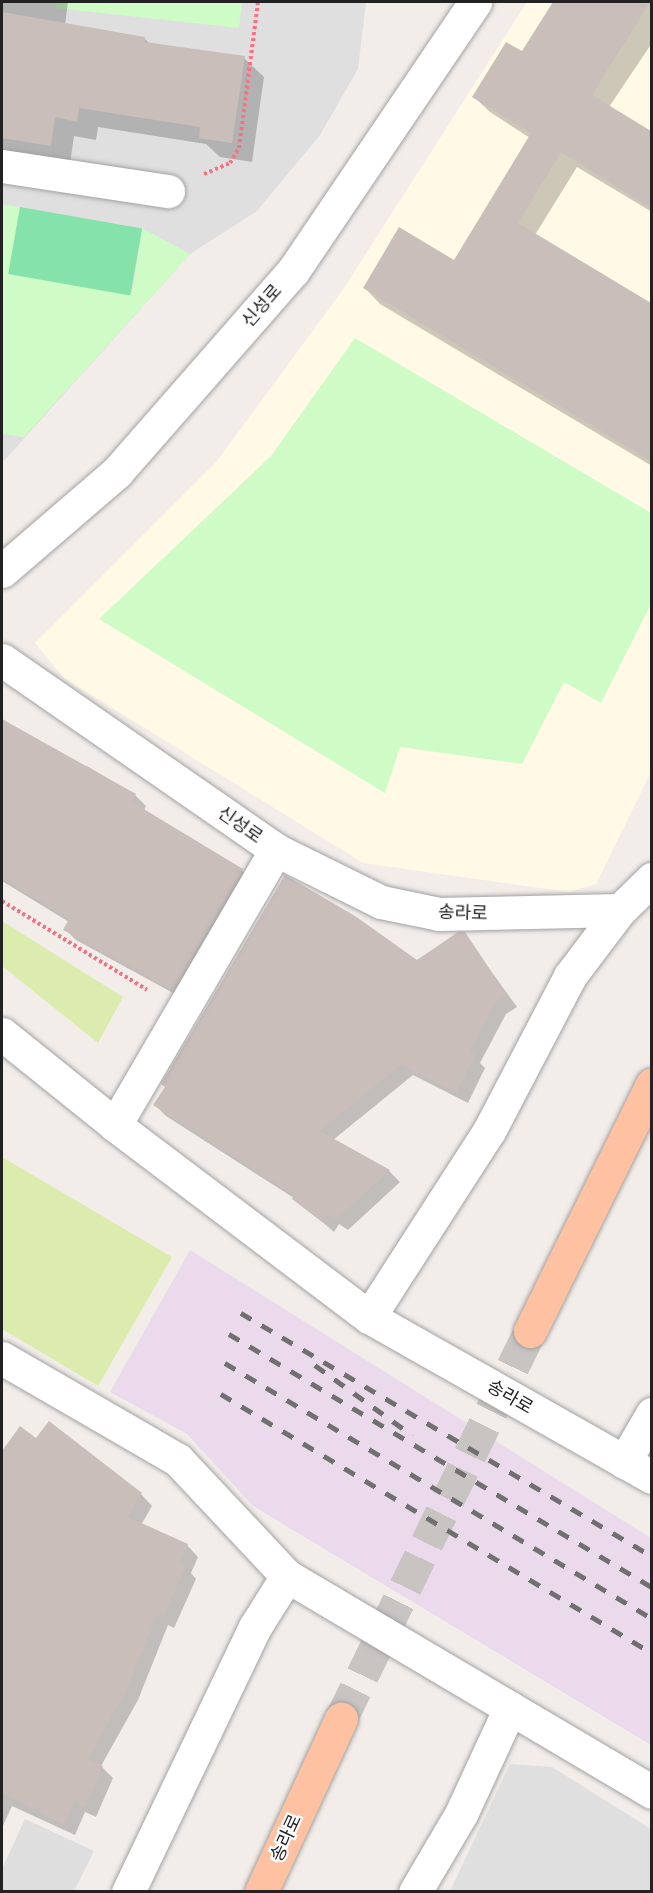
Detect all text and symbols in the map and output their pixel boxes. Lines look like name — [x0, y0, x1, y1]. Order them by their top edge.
street label: 신성로 — [238, 280, 286, 332]
street label: 신성로 — [213, 802, 267, 848]
street label: 송라로 — [438, 901, 488, 925]
street label: 송라로 — [483, 1375, 537, 1419]
street label: 송라로 — [266, 1811, 306, 1865]

